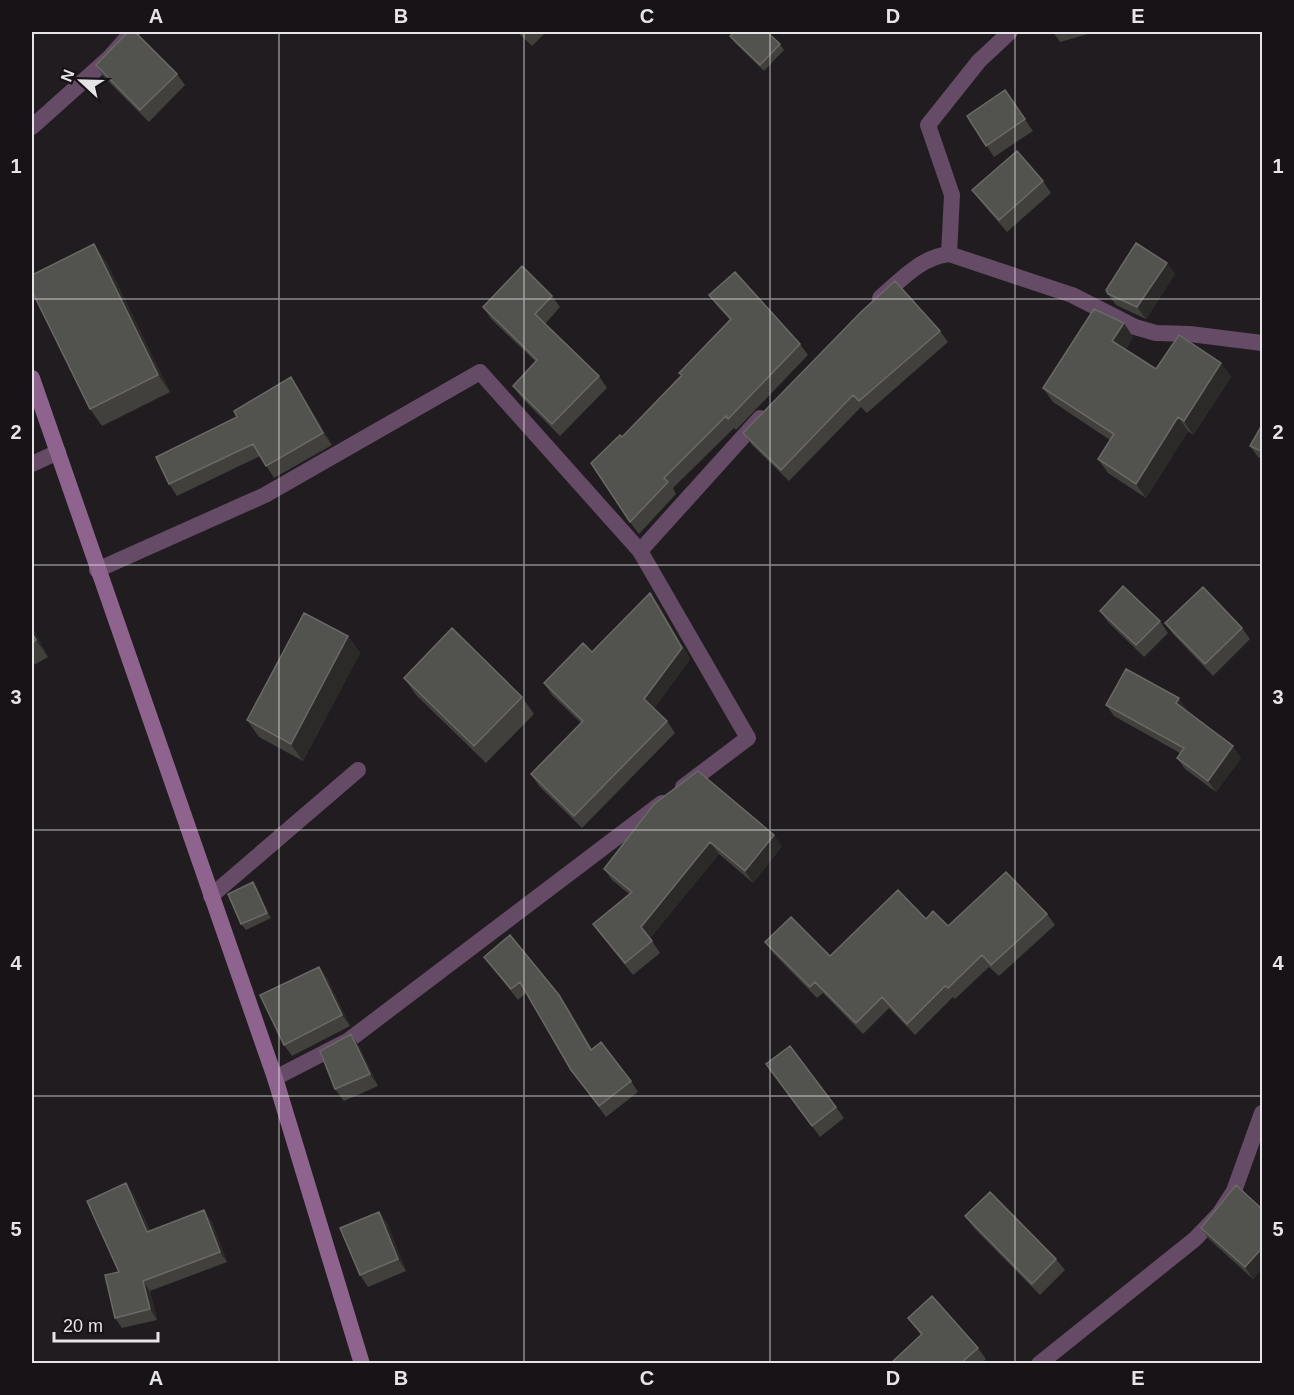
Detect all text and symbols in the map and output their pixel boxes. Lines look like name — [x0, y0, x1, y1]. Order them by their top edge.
text: A — [149, 5, 163, 27]
text: B — [394, 5, 408, 27]
text: C — [640, 5, 654, 27]
text: D — [886, 5, 900, 27]
text: E — [1131, 5, 1145, 27]
north arrow — [51, 51, 111, 111]
text: N — [58, 67, 78, 84]
text: 1 — [10, 155, 22, 177]
text: 1 — [1272, 155, 1284, 177]
text: 2 — [10, 421, 22, 443]
text: 2 — [1272, 421, 1284, 443]
text: 3 — [10, 686, 22, 708]
text: 3 — [1272, 686, 1284, 708]
text: 4 — [10, 952, 22, 974]
text: 4 — [1272, 952, 1284, 974]
text: 5 — [10, 1218, 22, 1240]
text: 5 — [1272, 1218, 1284, 1240]
scale bar — [54, 1305, 158, 1343]
text: 20 m — [63, 1316, 103, 1336]
text: A — [149, 1367, 163, 1389]
text: B — [394, 1367, 408, 1389]
text: C — [640, 1367, 654, 1389]
text: D — [886, 1367, 900, 1389]
text: E — [1131, 1367, 1145, 1389]

